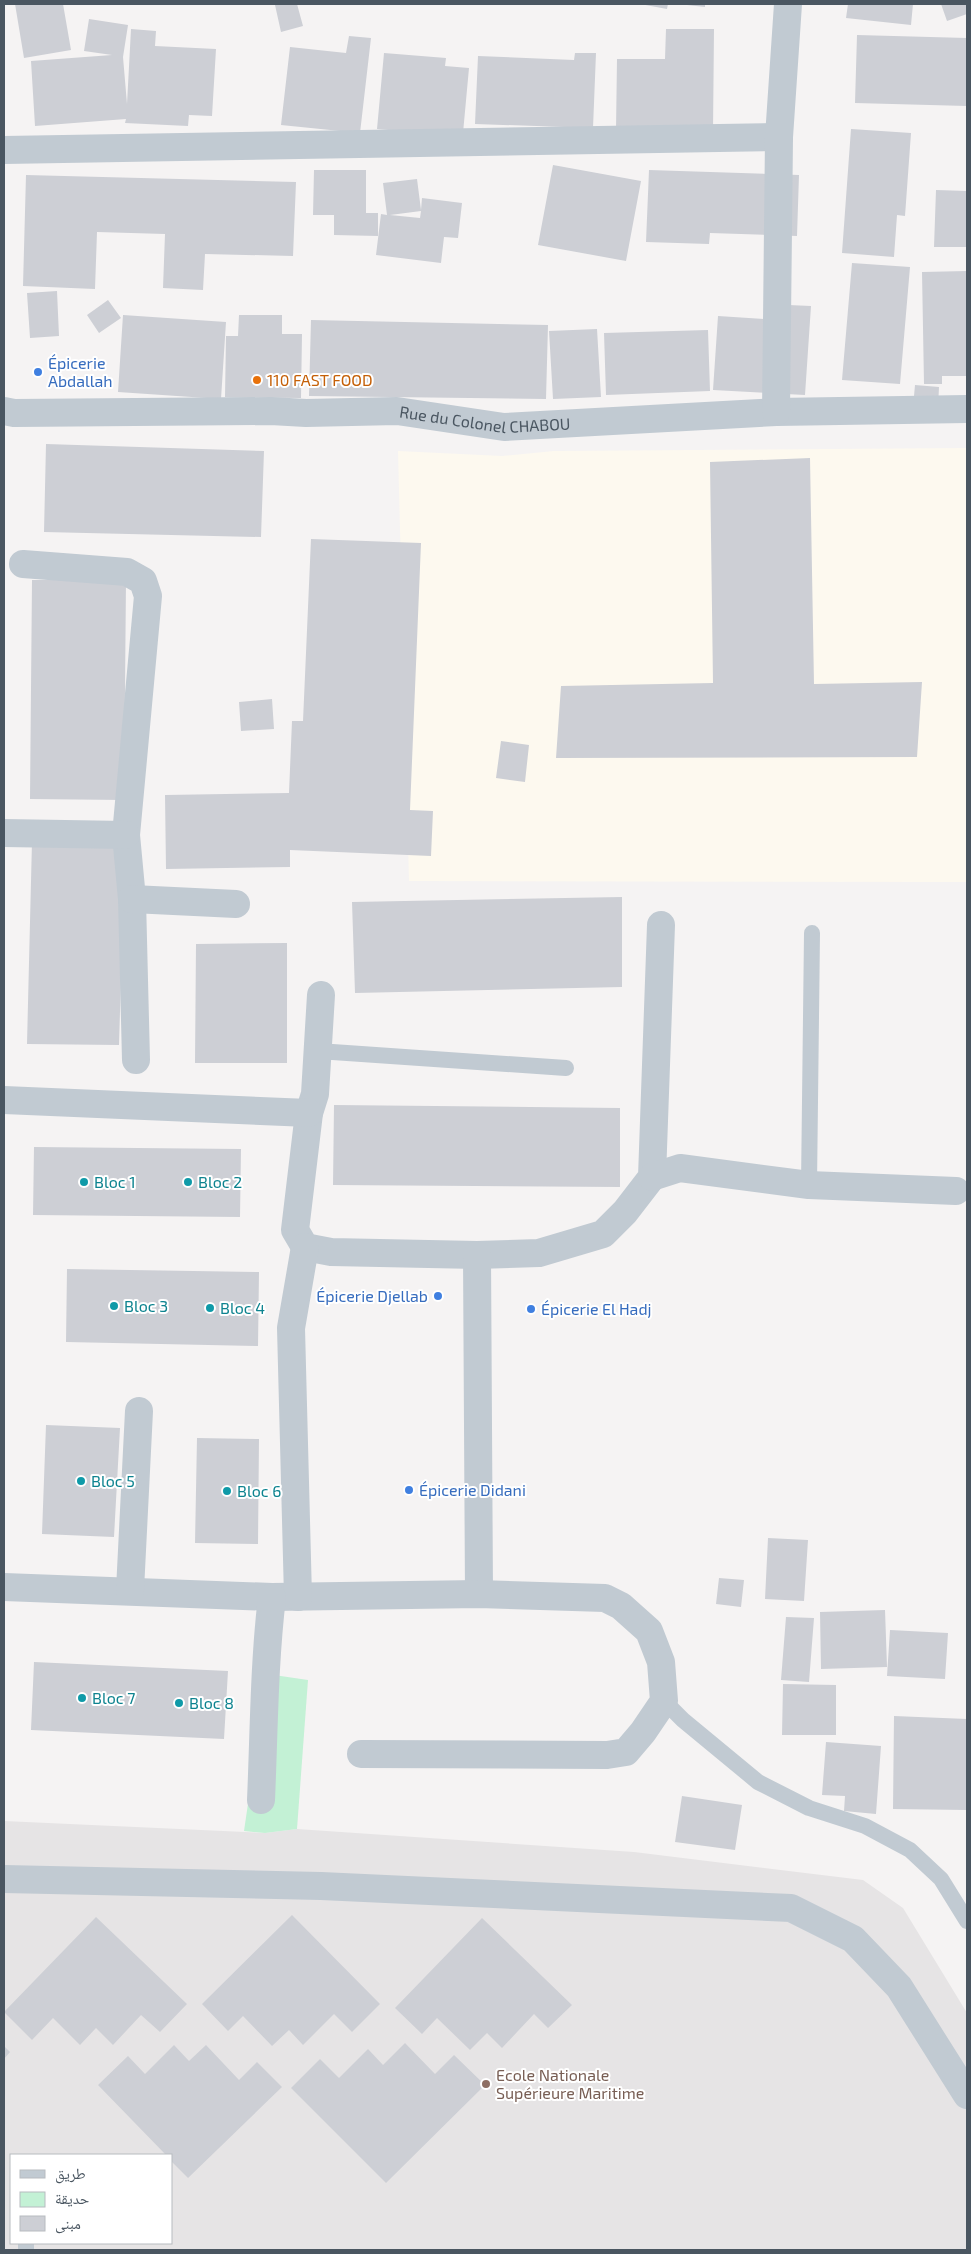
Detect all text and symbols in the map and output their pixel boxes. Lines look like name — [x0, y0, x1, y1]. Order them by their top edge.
place label: Épicerie Abdallah — [48, 353, 113, 390]
marker: Épicerie Abdallah — [32, 366, 44, 378]
place label: 110 FAST FOOD — [267, 370, 373, 389]
marker: 110 FAST FOOD — [251, 374, 263, 386]
street label: Rue du Colonel CHABOU — [398, 402, 571, 436]
place label: Bloc 1 — [94, 1172, 136, 1191]
place label: Bloc 2 — [198, 1172, 242, 1191]
marker: Bloc 1 — [78, 1176, 90, 1188]
marker: Bloc 2 — [182, 1176, 194, 1188]
place label: Épicerie Djellab — [316, 1286, 428, 1306]
marker: Épicerie Djellab — [432, 1290, 444, 1302]
place label: Bloc 3 — [124, 1296, 168, 1315]
place label: Bloc 4 — [220, 1298, 265, 1317]
place label: Épicerie El Hadj — [541, 1299, 652, 1319]
marker: Bloc 3 — [108, 1300, 120, 1312]
marker: Bloc 4 — [204, 1302, 216, 1314]
marker: Épicerie El Hadj — [525, 1303, 537, 1315]
place label: Bloc 5 — [91, 1471, 135, 1490]
marker: Bloc 5 — [75, 1475, 87, 1487]
place label: Épicerie Didani — [419, 1480, 526, 1499]
place label: Bloc 6 — [237, 1481, 281, 1500]
marker: Épicerie Didani — [403, 1484, 415, 1496]
marker: Bloc 6 — [221, 1485, 233, 1497]
place label: Bloc 7 — [92, 1688, 135, 1707]
marker: Bloc 7 — [76, 1692, 88, 1704]
place label: Bloc 8 — [189, 1693, 234, 1712]
marker: Bloc 8 — [173, 1697, 185, 1709]
place label: Ecole Nationale Supérieure Maritime — [496, 2065, 644, 2102]
marker: Ecole Nationale Supérieure Maritime — [480, 2078, 492, 2090]
legend — [10, 2154, 172, 2244]
text: طريق — [55, 2164, 86, 2184]
text: حديقة — [55, 2189, 90, 2207]
text: مبنى — [55, 2214, 81, 2234]

